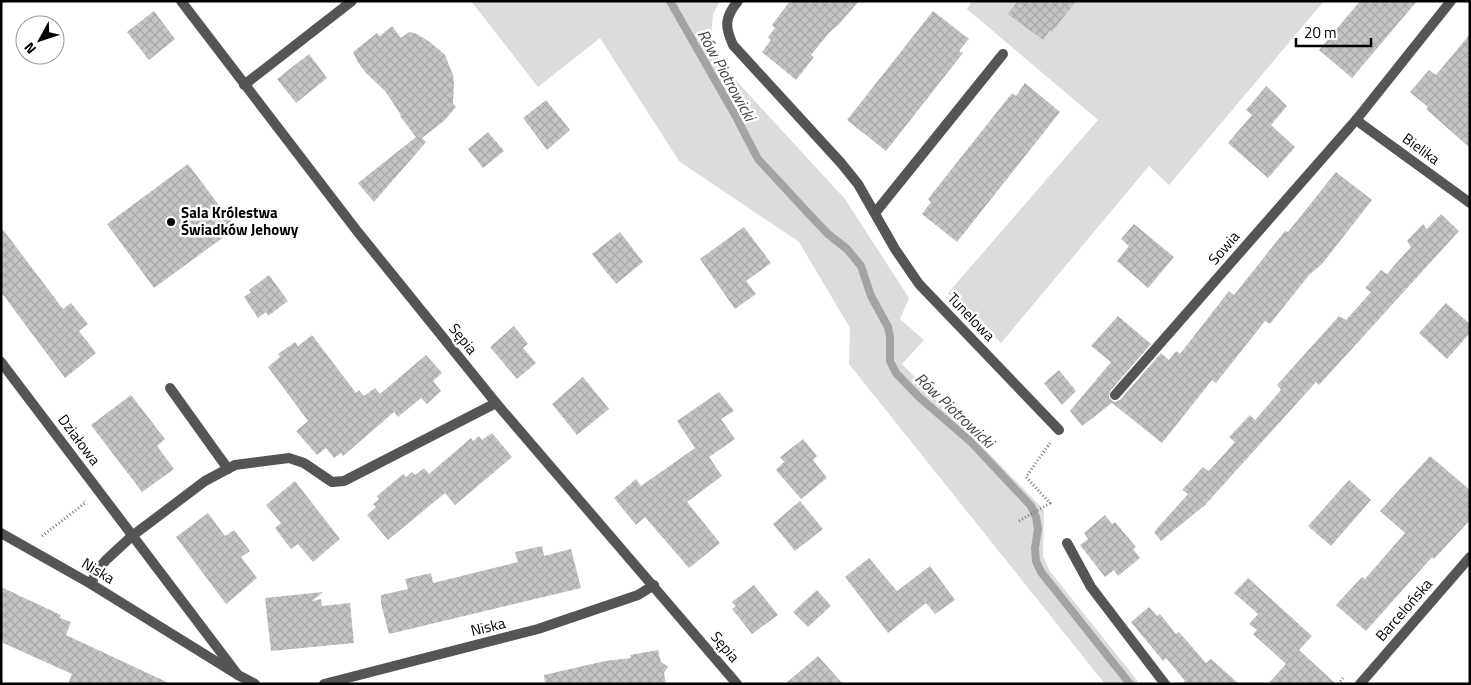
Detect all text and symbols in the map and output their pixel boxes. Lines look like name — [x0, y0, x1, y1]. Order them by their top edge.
north arrow — [15, 15, 65, 65]
scale bar — [1296, 15, 1371, 47]
text: 20 m — [1304, 21, 1337, 44]
water label: Rów Piotrowicki — [692, 25, 763, 127]
text: N — [18, 38, 41, 59]
street label: Bielika — [1398, 127, 1445, 170]
place label: Sala Królestwa Świadków Jehowy — [181, 201, 299, 241]
marker: Sala Królestwa Świadków Jehowy — [165, 216, 177, 228]
street label: Sowia — [1202, 225, 1245, 270]
street label: Tunelowa — [942, 287, 1001, 347]
street label: Sępia — [444, 318, 483, 360]
water label: Rów Piotrowicki — [910, 367, 1001, 455]
street label: Działowa — [53, 409, 107, 470]
street label: Niska — [77, 552, 120, 590]
street label: Barcelońska — [1370, 573, 1438, 646]
street label: Niska — [468, 611, 508, 642]
street label: Sępia — [706, 626, 746, 668]

